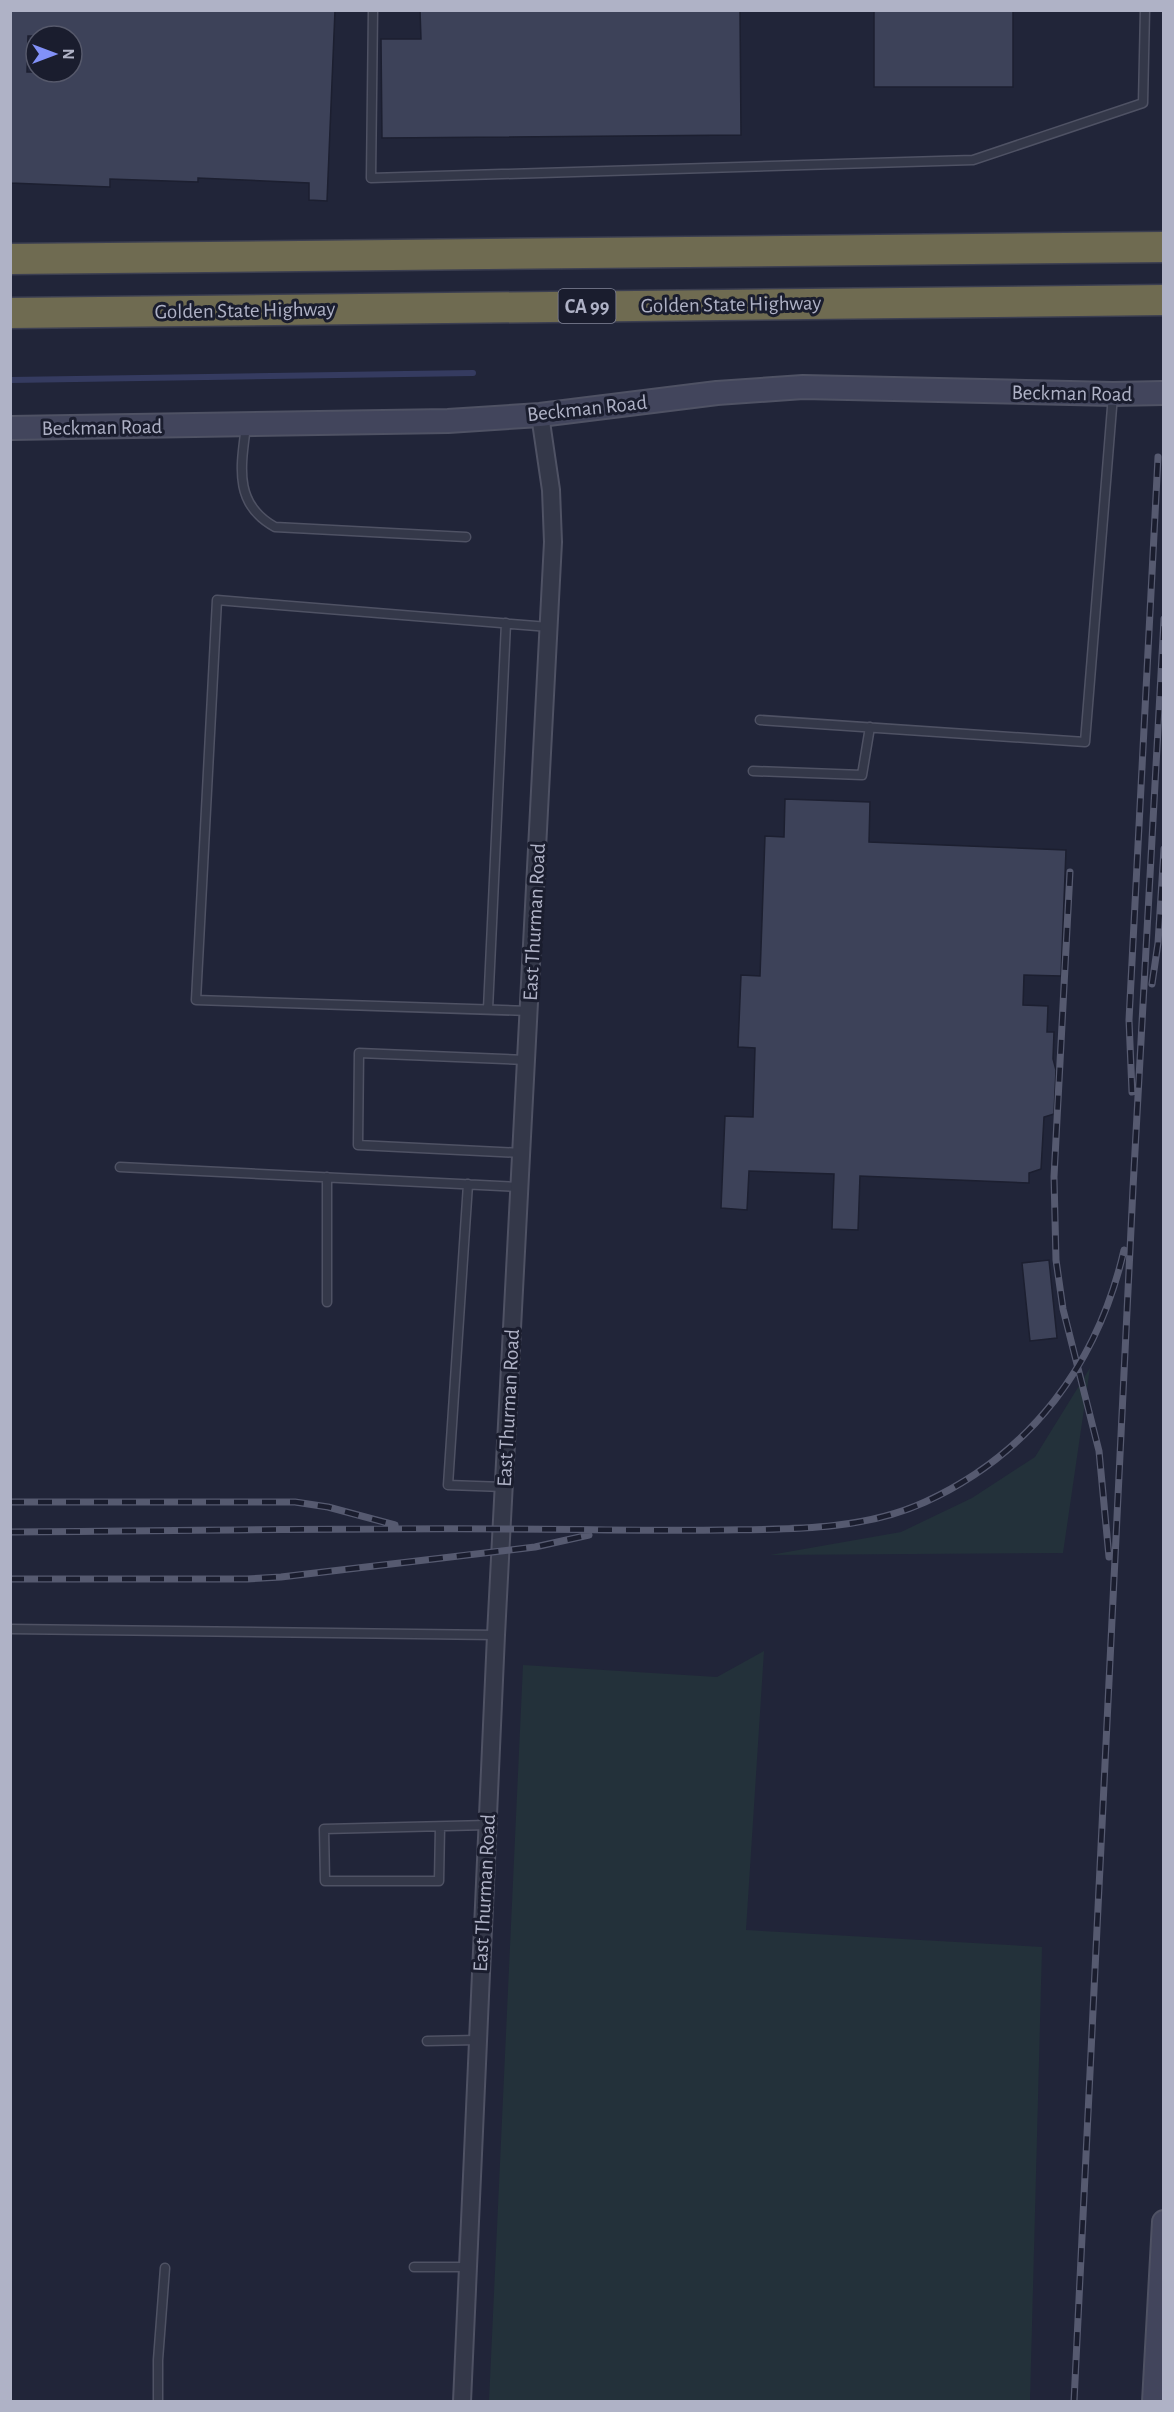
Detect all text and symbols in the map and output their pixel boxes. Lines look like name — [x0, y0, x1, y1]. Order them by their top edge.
north arrow — [24, 24, 84, 84]
text: N — [60, 48, 76, 60]
road number: CA 99 — [558, 289, 616, 323]
street label: Golden State Highway — [640, 292, 822, 317]
street label: Golden State Highway — [154, 298, 336, 323]
street label: Beckman Road — [1011, 382, 1133, 405]
street label: Beckman Road — [526, 392, 648, 425]
street label: Beckman Road — [41, 416, 163, 439]
street label: East Thurman Road — [520, 842, 549, 1001]
street label: East Thurman Road — [494, 1328, 523, 1487]
street label: East Thurman Road — [470, 1813, 499, 1972]

